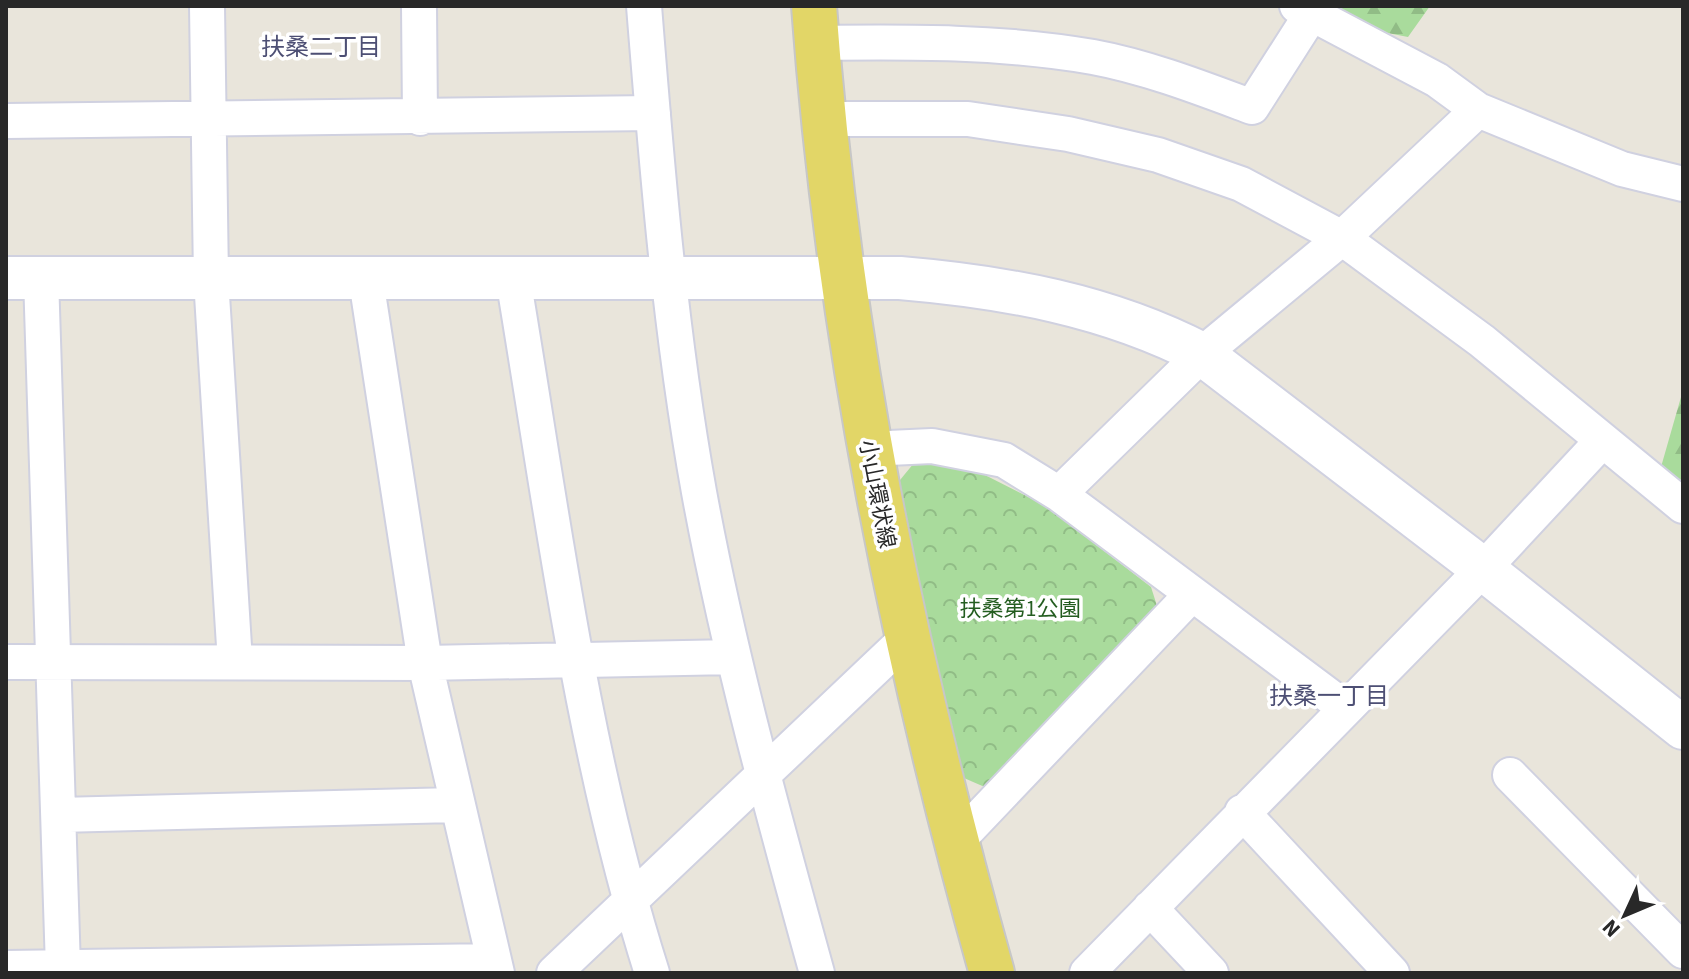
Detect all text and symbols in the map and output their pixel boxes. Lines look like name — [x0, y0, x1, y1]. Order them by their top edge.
district label: 扶桑二丁目 — [261, 30, 381, 65]
street label: 小山環状線 — [851, 437, 903, 551]
park label: 扶桑第1公園 — [960, 593, 1080, 625]
district label: 扶桑一丁目 — [1269, 679, 1389, 714]
north arrow — [1585, 875, 1665, 955]
text: N — [1595, 912, 1628, 945]

